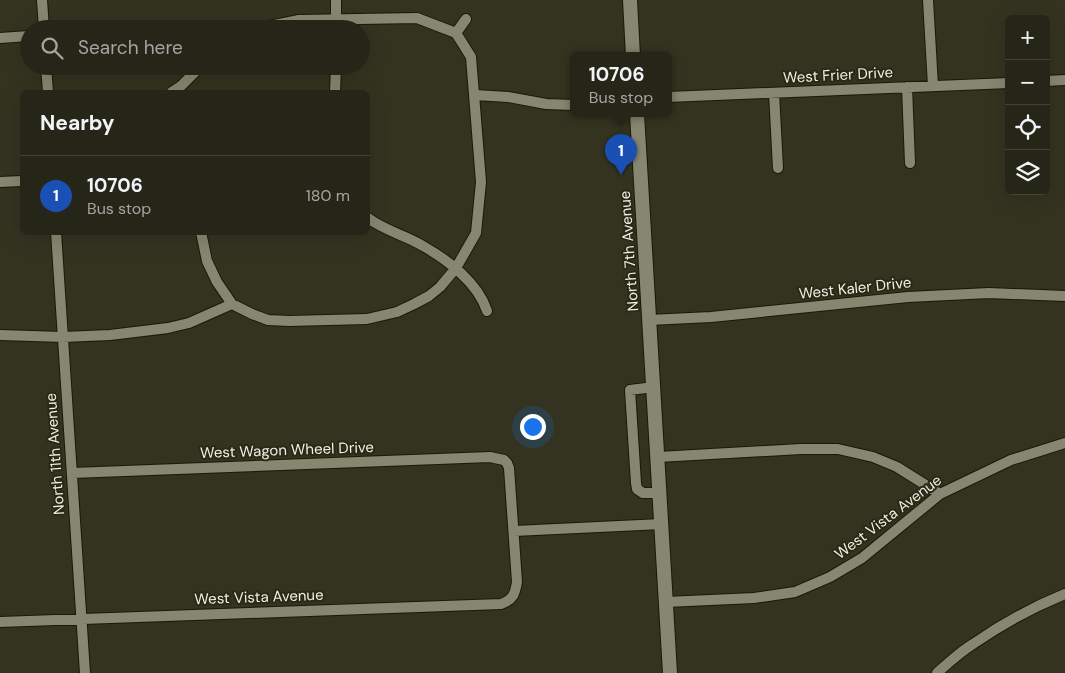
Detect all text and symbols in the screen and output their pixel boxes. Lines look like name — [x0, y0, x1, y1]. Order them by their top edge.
map controls — [1005, 15, 1050, 195]
button: + — [1005, 15, 1050, 60]
search box — [20, 20, 370, 75]
icon: search — [38, 34, 66, 62]
text: Search here — [78, 35, 183, 60]
popup — [570, 52, 672, 117]
button: − — [1005, 60, 1050, 105]
text: 10706 — [589, 62, 645, 87]
street label: West Frier Drive — [782, 62, 894, 88]
text: Bus stop — [589, 87, 653, 108]
button: locate — [1005, 105, 1050, 150]
text: Nearby — [40, 109, 114, 137]
pin: 1 — [605, 134, 637, 175]
button: layers — [1005, 150, 1050, 195]
text: 10706 — [87, 173, 143, 198]
text: 1 — [53, 185, 59, 206]
text: 180 m — [306, 185, 350, 206]
street label: North 7th Avenue — [615, 190, 643, 312]
text: Bus stop — [87, 198, 151, 219]
street label: West Kaler Drive — [798, 272, 912, 304]
street label: North 11th Avenue — [41, 392, 69, 516]
your location — [520, 414, 546, 440]
street label: West Wagon Wheel Drive — [200, 437, 374, 463]
street label: West Vista Avenue — [830, 470, 946, 564]
street label: West Vista Avenue — [194, 585, 324, 609]

